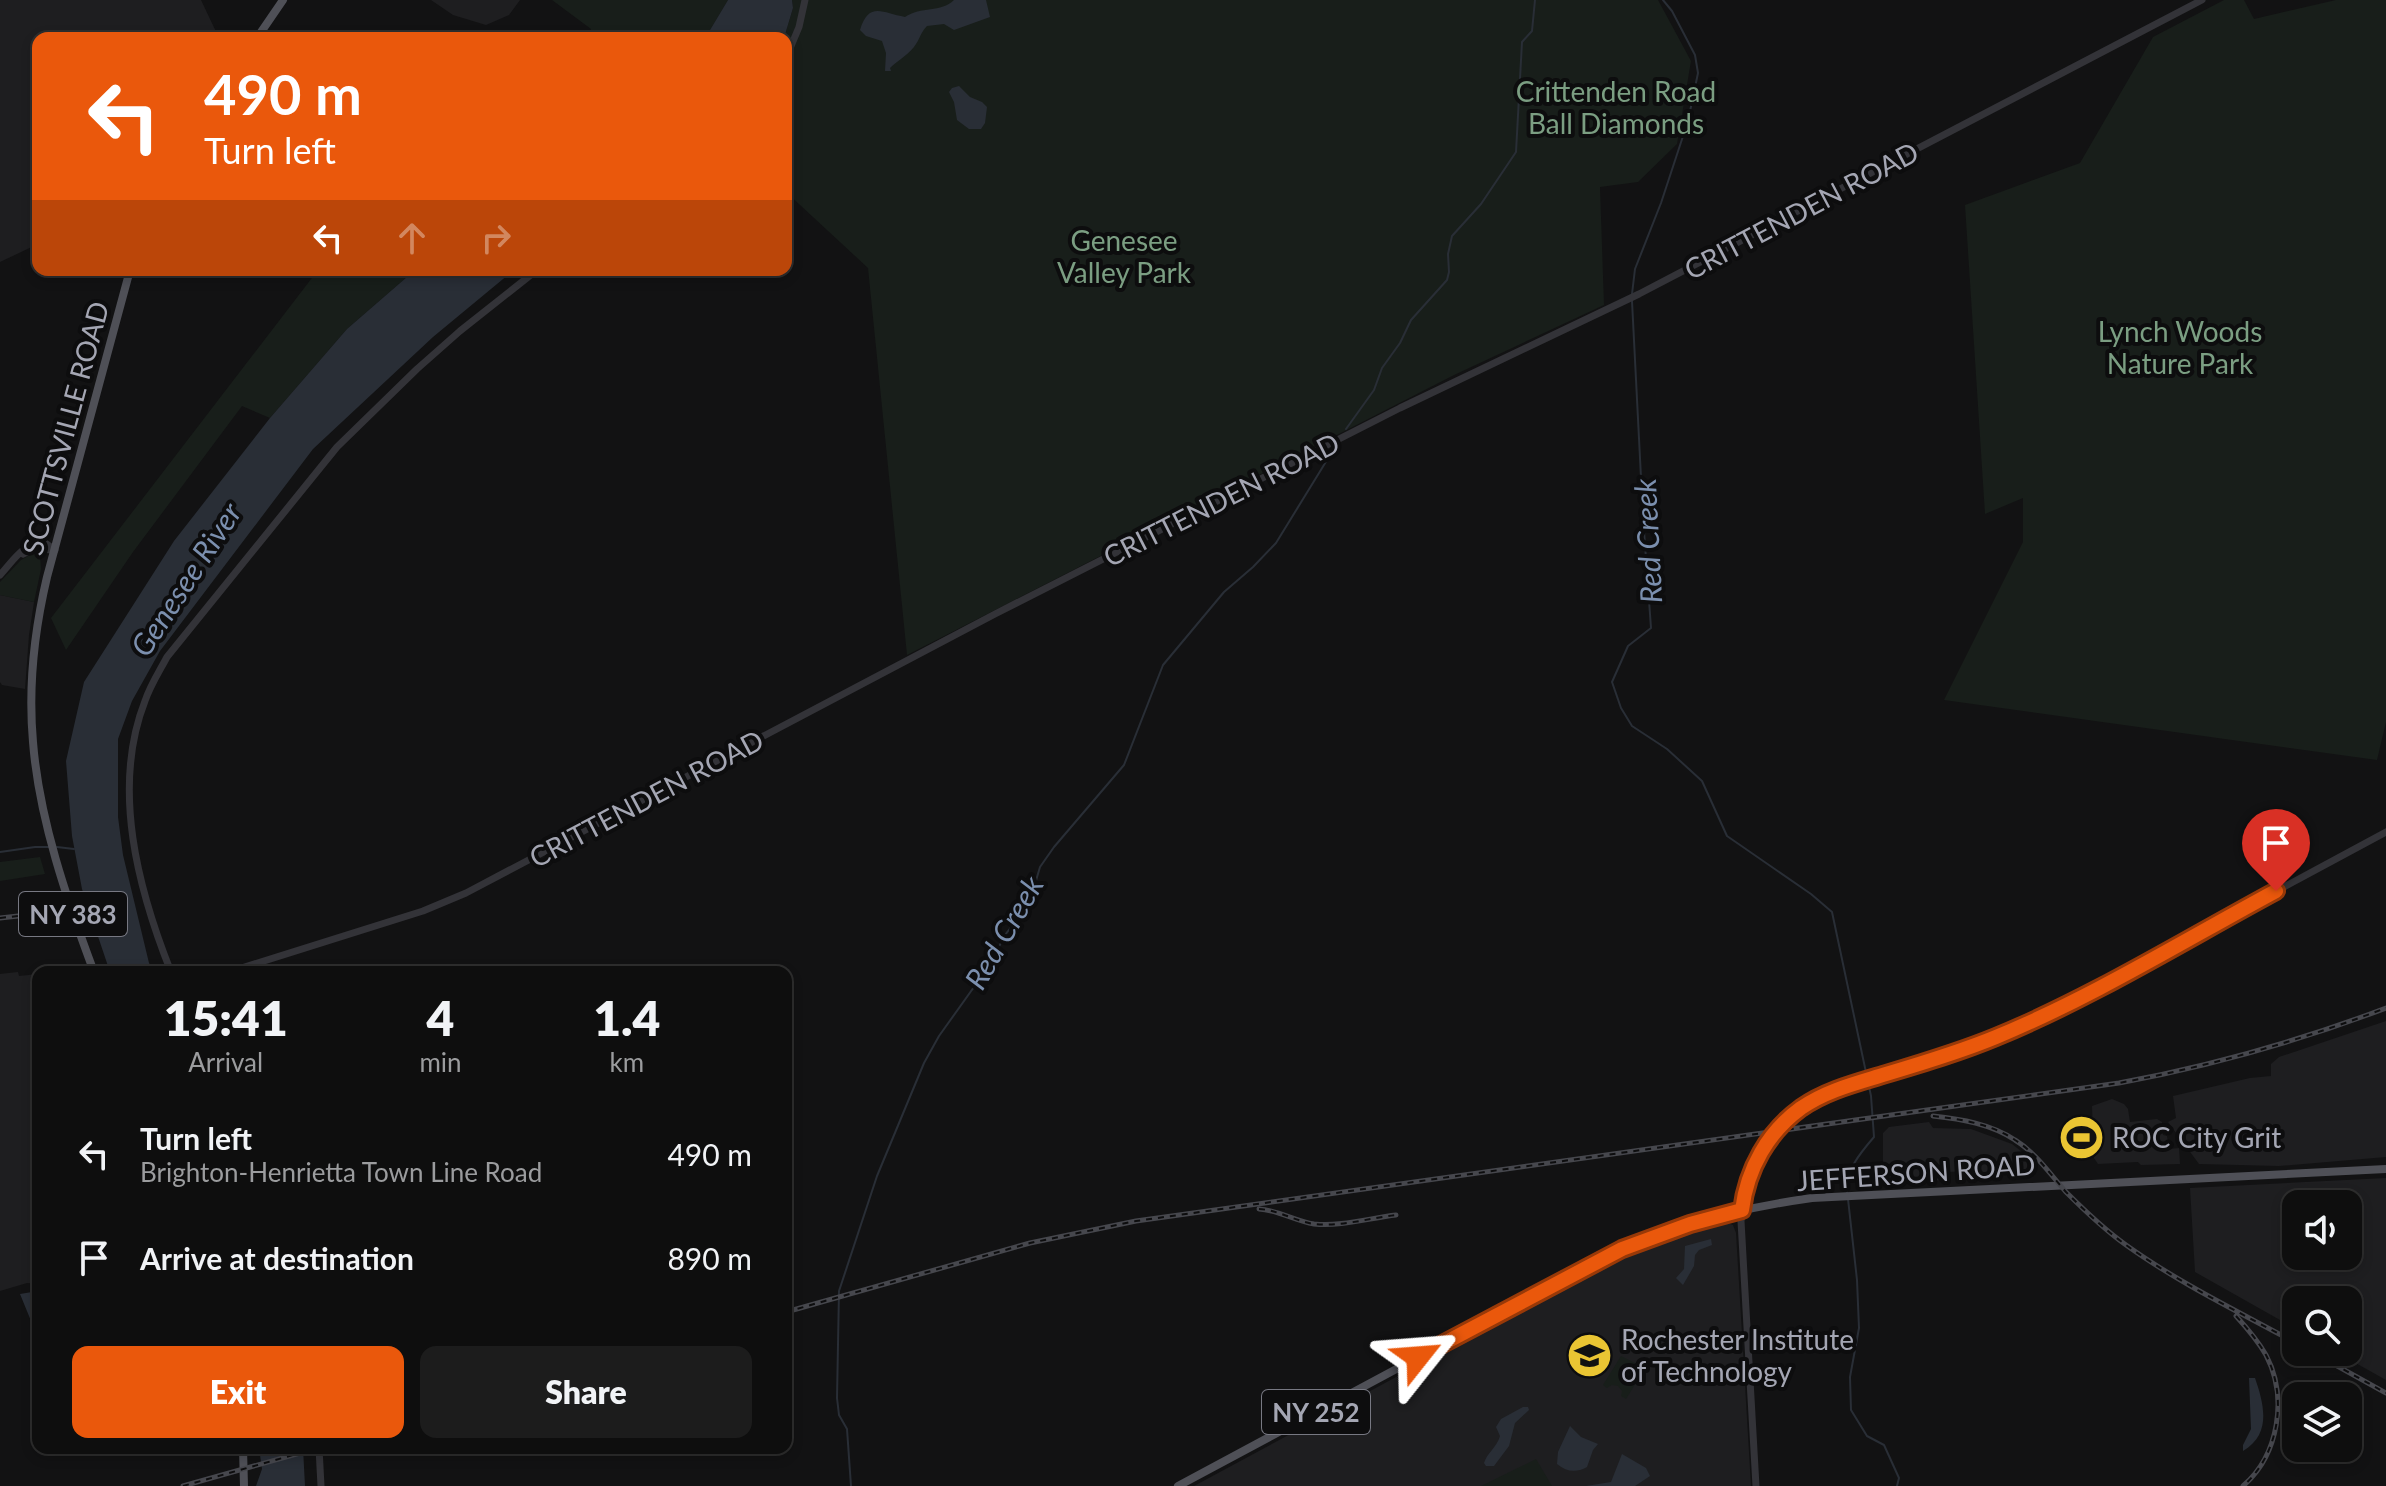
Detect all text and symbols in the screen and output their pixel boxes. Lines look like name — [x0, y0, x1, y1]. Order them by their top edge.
text: 490 m — [204, 60, 362, 127]
icon: left — [72, 64, 176, 168]
park label: Crittenden Road Ball Diamonds — [1516, 74, 1716, 140]
text: Turn left — [204, 128, 336, 172]
street label: CRITTENDEN ROAD — [1678, 134, 1924, 286]
icon: left — [306, 216, 350, 260]
icon: ahead — [390, 216, 434, 260]
icon: right — [474, 216, 518, 260]
park label: Genesee Valley Park — [1057, 223, 1192, 289]
street label: SCOTTSVILLE ROAD — [15, 297, 115, 559]
park label: Lynch Woods Nature Park — [2098, 314, 2262, 380]
street label: CRITTENDEN ROAD — [1097, 425, 1345, 573]
water label: Red Creek — [1626, 477, 1668, 604]
water label: Genesee River — [122, 495, 248, 662]
street label: CRITTENDEN ROAD — [523, 722, 769, 874]
pin — [2242, 809, 2310, 891]
icon: arrive — [2254, 821, 2298, 865]
water label: Red Creek — [956, 868, 1050, 995]
road number: NY 383 — [19, 892, 127, 936]
text: 15:41 — [164, 989, 288, 1046]
text: 4 — [427, 989, 454, 1046]
text: 1.4 — [593, 989, 660, 1046]
text: Arrival — [188, 1046, 263, 1078]
text: min — [419, 1046, 462, 1078]
text: km — [609, 1046, 644, 1078]
sports icon: ROC City Grit — [2057, 1113, 2105, 1161]
text: Turn left — [140, 1120, 252, 1156]
place label: ROC City Grit — [2112, 1120, 2281, 1154]
icon: left — [72, 1132, 116, 1176]
text: 490 m — [667, 1136, 752, 1172]
street label: JEFFERSON ROAD — [1796, 1147, 2036, 1197]
text: Brighton-Henrietta Town Line Road — [140, 1156, 542, 1188]
map controls — [2282, 1190, 2362, 1462]
button: sound — [2282, 1190, 2362, 1270]
icon: arrive — [72, 1236, 116, 1280]
text: Arrive at destination — [140, 1240, 414, 1276]
text: 890 m — [667, 1240, 752, 1276]
button: search — [2282, 1286, 2362, 1366]
position arrow — [1376, 1315, 1460, 1399]
place label: Rochester Institute of Technology — [1621, 1322, 1854, 1388]
school or university icon: Rochester Institute of Technology — [1566, 1331, 1614, 1379]
button: Exit — [72, 1346, 404, 1438]
button: Share — [420, 1346, 752, 1438]
button: layers — [2282, 1382, 2362, 1462]
road number: NY 252 — [1262, 1390, 1370, 1434]

